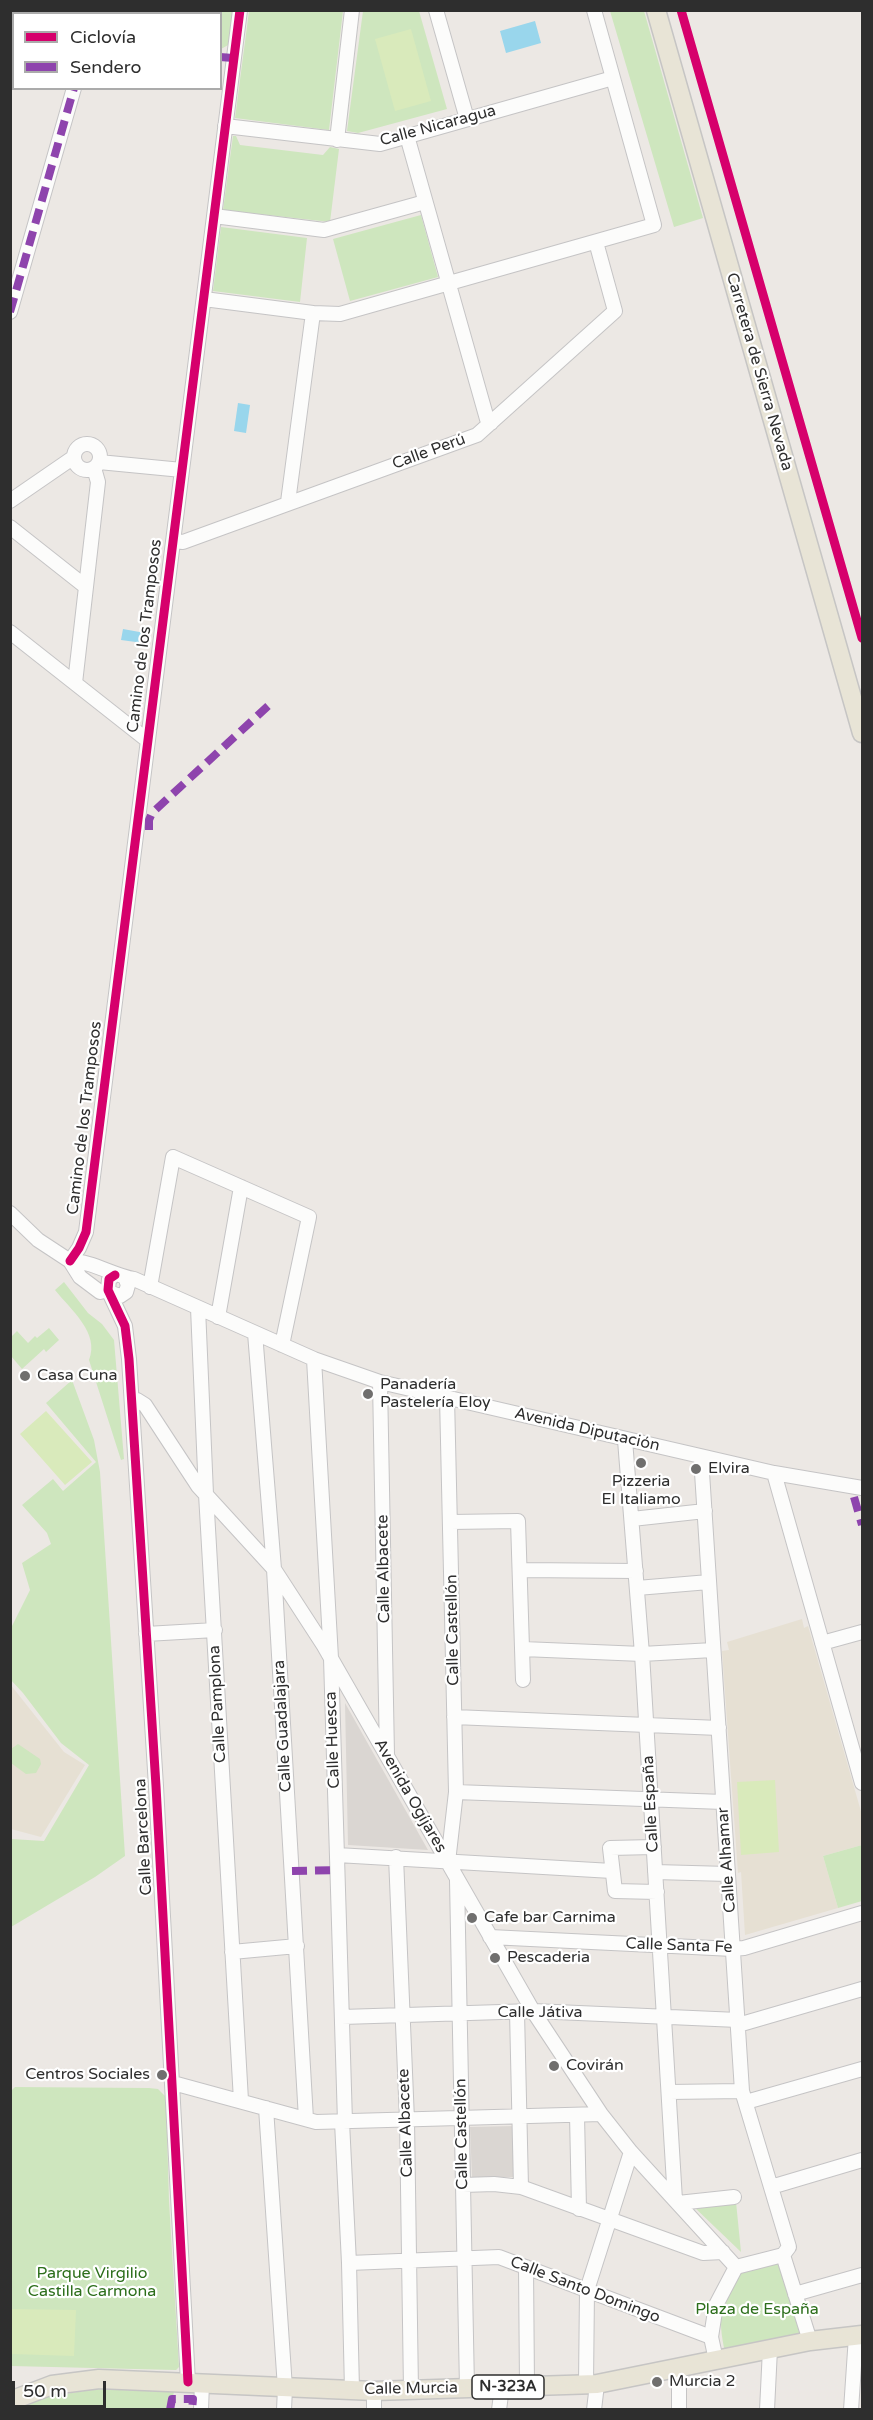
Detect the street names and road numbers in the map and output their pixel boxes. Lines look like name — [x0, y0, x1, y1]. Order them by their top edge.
street label: Calle Nicaragua — [378, 101, 498, 151]
street label: Carretera de Sierra Nevada — [722, 271, 796, 473]
street label: Calle Perú — [390, 430, 468, 474]
street label: Camino de los Tramposos — [124, 538, 166, 734]
street label: Camino de los Tramposos — [64, 1020, 106, 1216]
street label: Avenida Diputación — [512, 1404, 662, 1456]
street label: Calle Albacete — [373, 1514, 395, 1624]
street label: Calle Castellón — [442, 1574, 464, 1686]
street label: Calle Pamplona — [205, 1645, 231, 1763]
street label: Calle Guadalajara — [270, 1659, 296, 1793]
street label: Calle Huesca — [322, 1691, 344, 1789]
street label: Avenida Ogíjares — [370, 1736, 450, 1856]
street label: Calle España — [639, 1755, 663, 1853]
street label: Calle Barcelona — [131, 1778, 157, 1896]
street label: Calle Alhamar — [714, 1807, 740, 1913]
street label: Calle Santa Fe — [625, 1935, 733, 1957]
street label: Calle Játiva — [497, 2003, 583, 2023]
street label: Calle Albacete — [395, 2068, 417, 2178]
street label: Calle Castellón — [451, 2078, 473, 2190]
street label: Calle Santo Domingo — [507, 2253, 663, 2327]
road number: N-323A — [472, 2375, 544, 2399]
street label: Calle Murcia — [364, 2379, 458, 2399]

